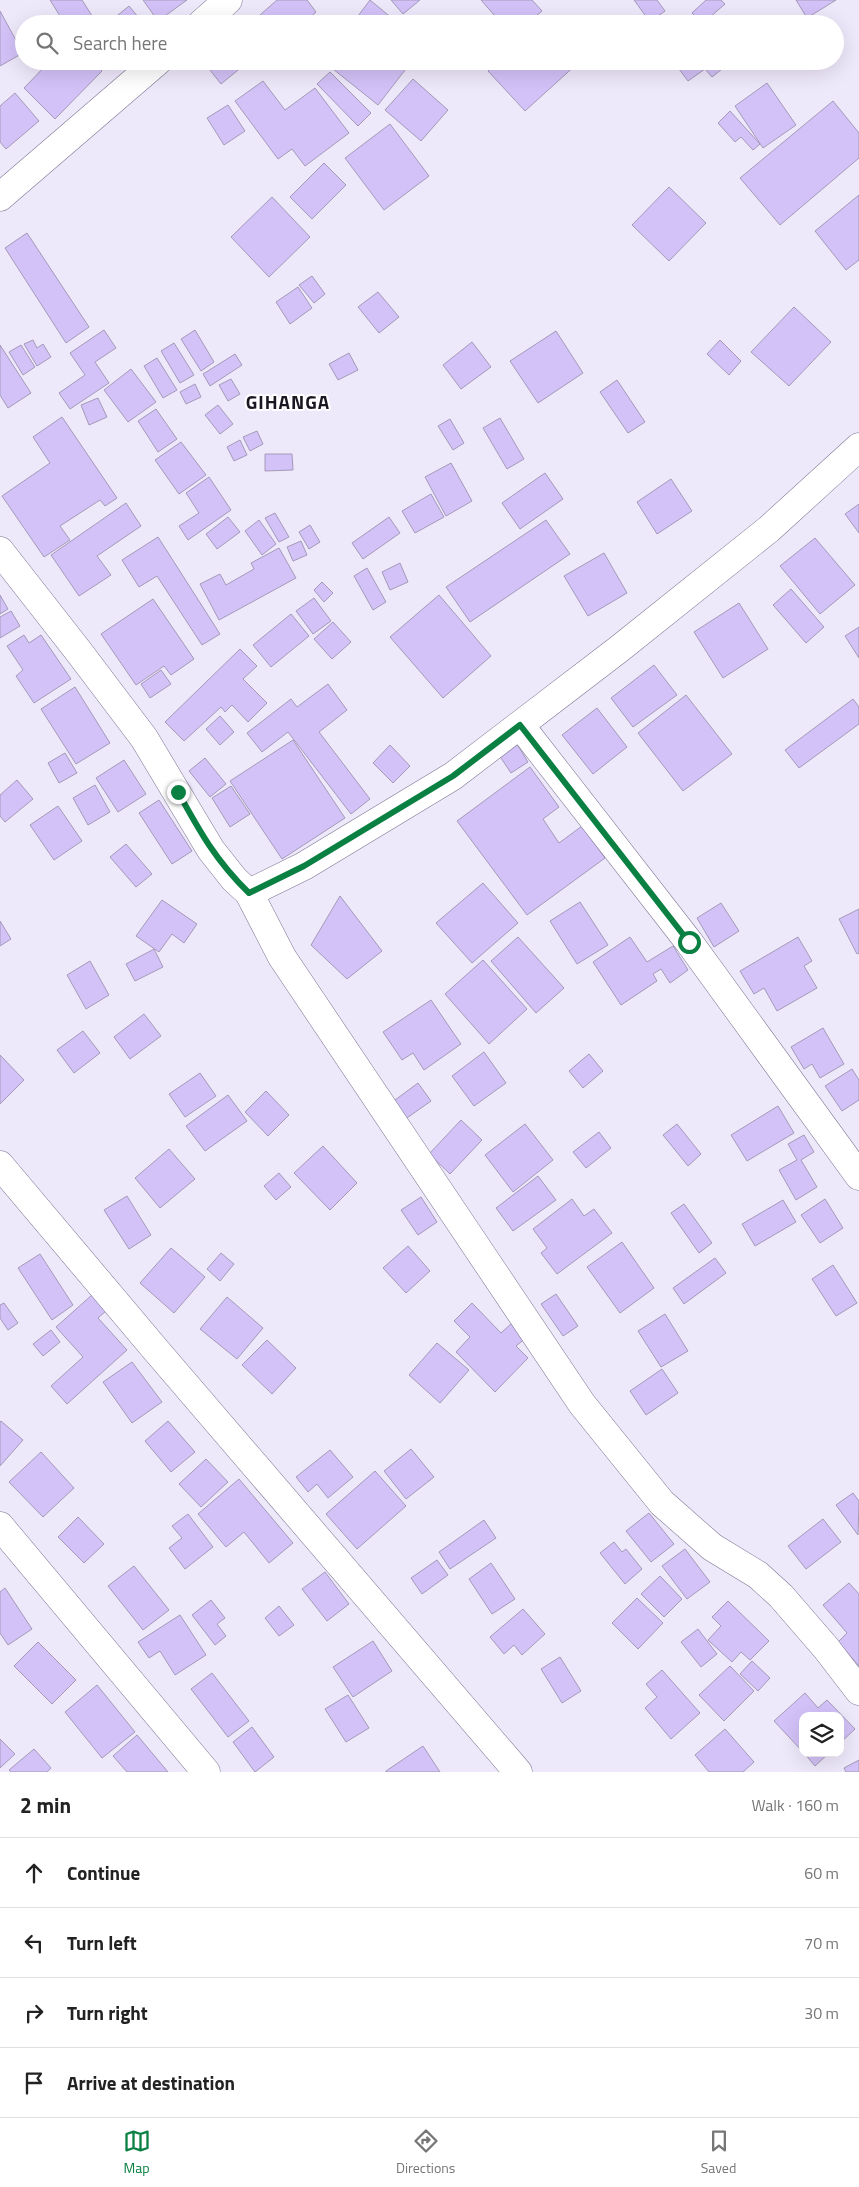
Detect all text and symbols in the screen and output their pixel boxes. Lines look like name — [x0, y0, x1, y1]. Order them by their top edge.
search box — [15, 15, 844, 70]
text: Search here — [73, 28, 167, 57]
icon: search — [33, 29, 61, 57]
district label: GIHANGA — [246, 387, 330, 416]
route end — [167, 781, 190, 804]
route start — [678, 931, 701, 954]
map controls — [799, 1712, 844, 1757]
button: layers — [799, 1712, 844, 1757]
text: 2 min — [20, 1789, 71, 1821]
text: Walk · 160 m — [751, 1793, 839, 1817]
text: Continue — [67, 1858, 140, 1887]
icon: ahead — [20, 1859, 48, 1887]
text: 60 m — [804, 1861, 839, 1885]
text: Turn left — [67, 1928, 137, 1957]
icon: left — [20, 1929, 48, 1957]
text: 70 m — [804, 1931, 839, 1955]
text: Turn right — [67, 1998, 148, 2027]
icon: right — [20, 1999, 48, 2027]
text: 30 m — [804, 2001, 839, 2025]
text: Arrive at destination — [67, 2068, 235, 2097]
icon: arrive — [20, 2069, 48, 2097]
tab: Map — [123, 2127, 151, 2178]
tab: Directions — [396, 2127, 455, 2178]
tab: Saved — [701, 2127, 736, 2178]

